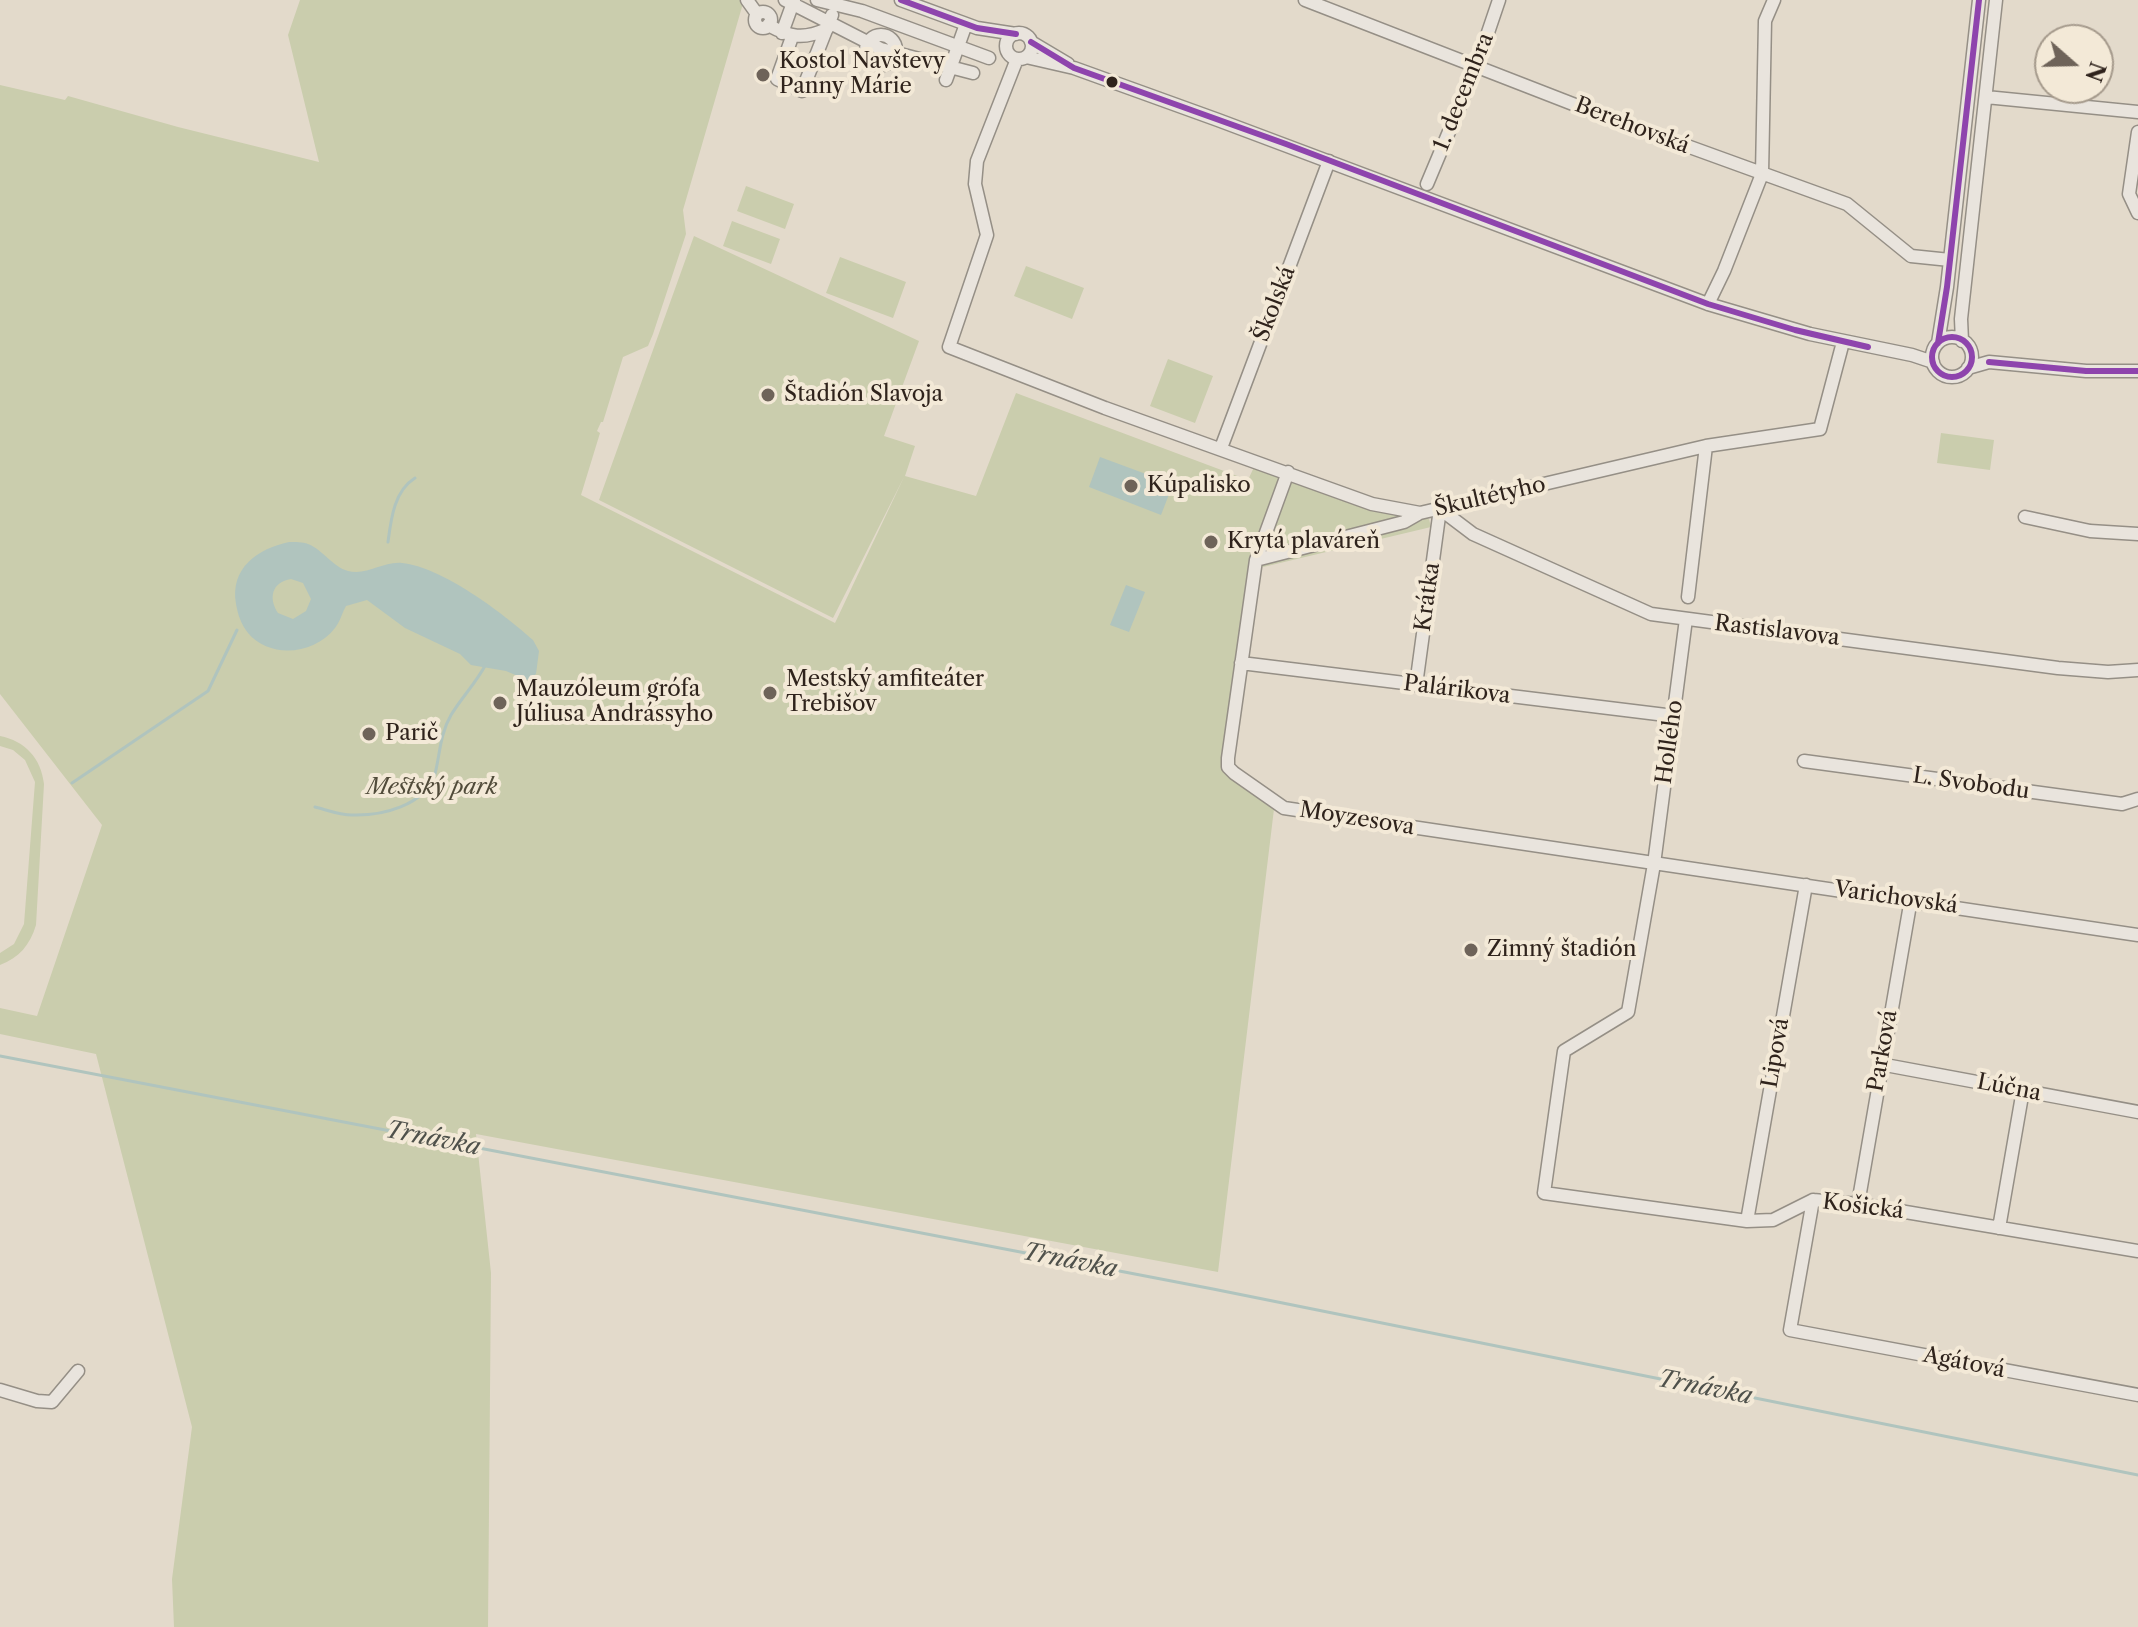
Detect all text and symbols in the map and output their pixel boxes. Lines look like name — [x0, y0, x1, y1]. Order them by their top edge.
north arrow — [2034, 24, 2114, 104]
street label: 1. decembra — [1428, 29, 1500, 155]
place label: Kostol Navštevy Panny Márie — [779, 49, 945, 100]
text: N — [2079, 58, 2111, 85]
marker: Kostol Navštevy Panny Márie — [754, 66, 772, 84]
unlabelled marker — [1104, 74, 1120, 90]
street label: Berehovská — [1571, 92, 1693, 160]
street label: Školská — [1249, 263, 1301, 345]
place label: Štadión Slavoja — [784, 382, 943, 408]
marker: Štadión Slavoja — [759, 386, 777, 404]
street label: Škultétyho — [1432, 471, 1548, 523]
place label: Kúpalisko — [1147, 473, 1251, 499]
marker: Kúpalisko — [1122, 477, 1140, 495]
place label: Krytá plaváreň — [1227, 529, 1380, 555]
marker: Krytá plaváreň — [1202, 533, 1220, 551]
street label: Krátka — [1410, 561, 1446, 633]
street label: Rastislavova — [1713, 610, 1841, 652]
place label: Mestský amfiteáter Trebišov — [786, 667, 984, 718]
street label: Palárikova — [1402, 670, 1512, 710]
place label: Mauzóleum grófa Júliusa Andrássyho — [516, 677, 713, 728]
marker: Mestský amfiteáter Trebišov — [761, 684, 779, 702]
marker: Mauzóleum grófa Júliusa Andrássyho — [491, 694, 509, 712]
street label: Hollého — [1651, 698, 1689, 786]
place label: Parič — [385, 721, 439, 747]
marker: Parič — [360, 725, 378, 743]
street label: L. Svobodu — [1911, 763, 2031, 805]
park label: Mestský park — [367, 775, 497, 801]
street label: Moyzesova — [1298, 797, 1416, 841]
street label: Varichovská — [1833, 876, 1959, 920]
place label: Zimný štadión — [1487, 937, 1637, 963]
marker: Zimný štadión — [1462, 941, 1480, 959]
street label: Parková — [1863, 1008, 1903, 1094]
street label: Lipová — [1757, 1016, 1795, 1090]
street label: Lúčna — [1975, 1069, 2043, 1107]
water label: Trnávka — [383, 1116, 483, 1162]
street label: Košická — [1821, 1189, 1905, 1225]
water label: Trnávka — [1020, 1238, 1120, 1284]
street label: Agátová — [1921, 1342, 2007, 1384]
water label: Trnávka — [1655, 1365, 1755, 1411]

